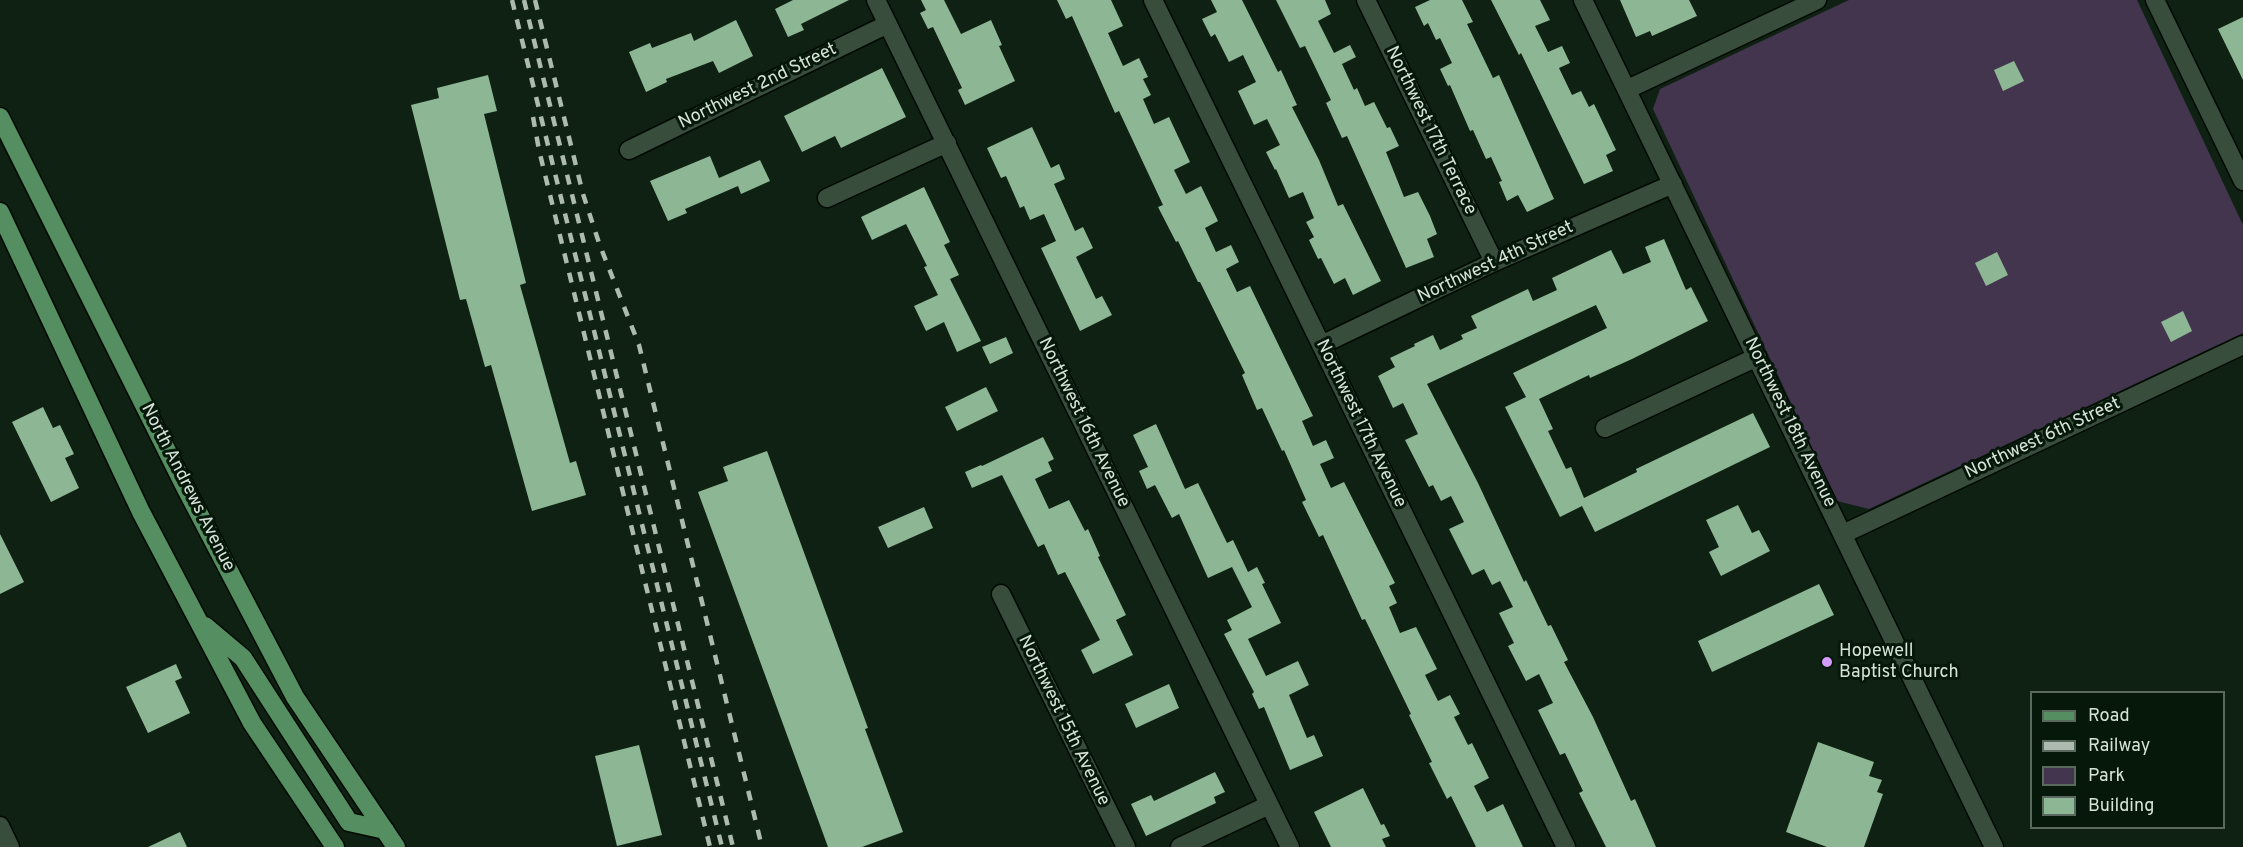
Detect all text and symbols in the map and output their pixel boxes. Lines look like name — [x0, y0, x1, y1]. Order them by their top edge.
street label: Northwest 2nd Street — [675, 39, 841, 135]
street label: Northwest 17th Terrace — [1380, 43, 1480, 219]
street label: Northwest 4th Street — [1415, 217, 1577, 309]
street label: Northwest 16th Avenue — [1032, 335, 1134, 511]
street label: Northwest 18th Avenue — [1738, 335, 1840, 511]
street label: Northwest 17th Avenue — [1310, 336, 1410, 512]
street label: Northwest 6th Street — [1962, 394, 2124, 484]
street label: North Andrews Avenue — [135, 401, 239, 575]
street label: Northwest 15th Avenue — [1012, 632, 1114, 810]
place label: Hopewell Baptist Church — [1839, 641, 1959, 684]
marker: Hopewell Baptist Church — [1820, 655, 1834, 669]
legend — [2030, 691, 2225, 829]
text: Road — [2088, 705, 2130, 728]
text: Railway — [2088, 735, 2150, 758]
text: Park — [2088, 765, 2125, 788]
text: Building — [2088, 795, 2154, 818]

